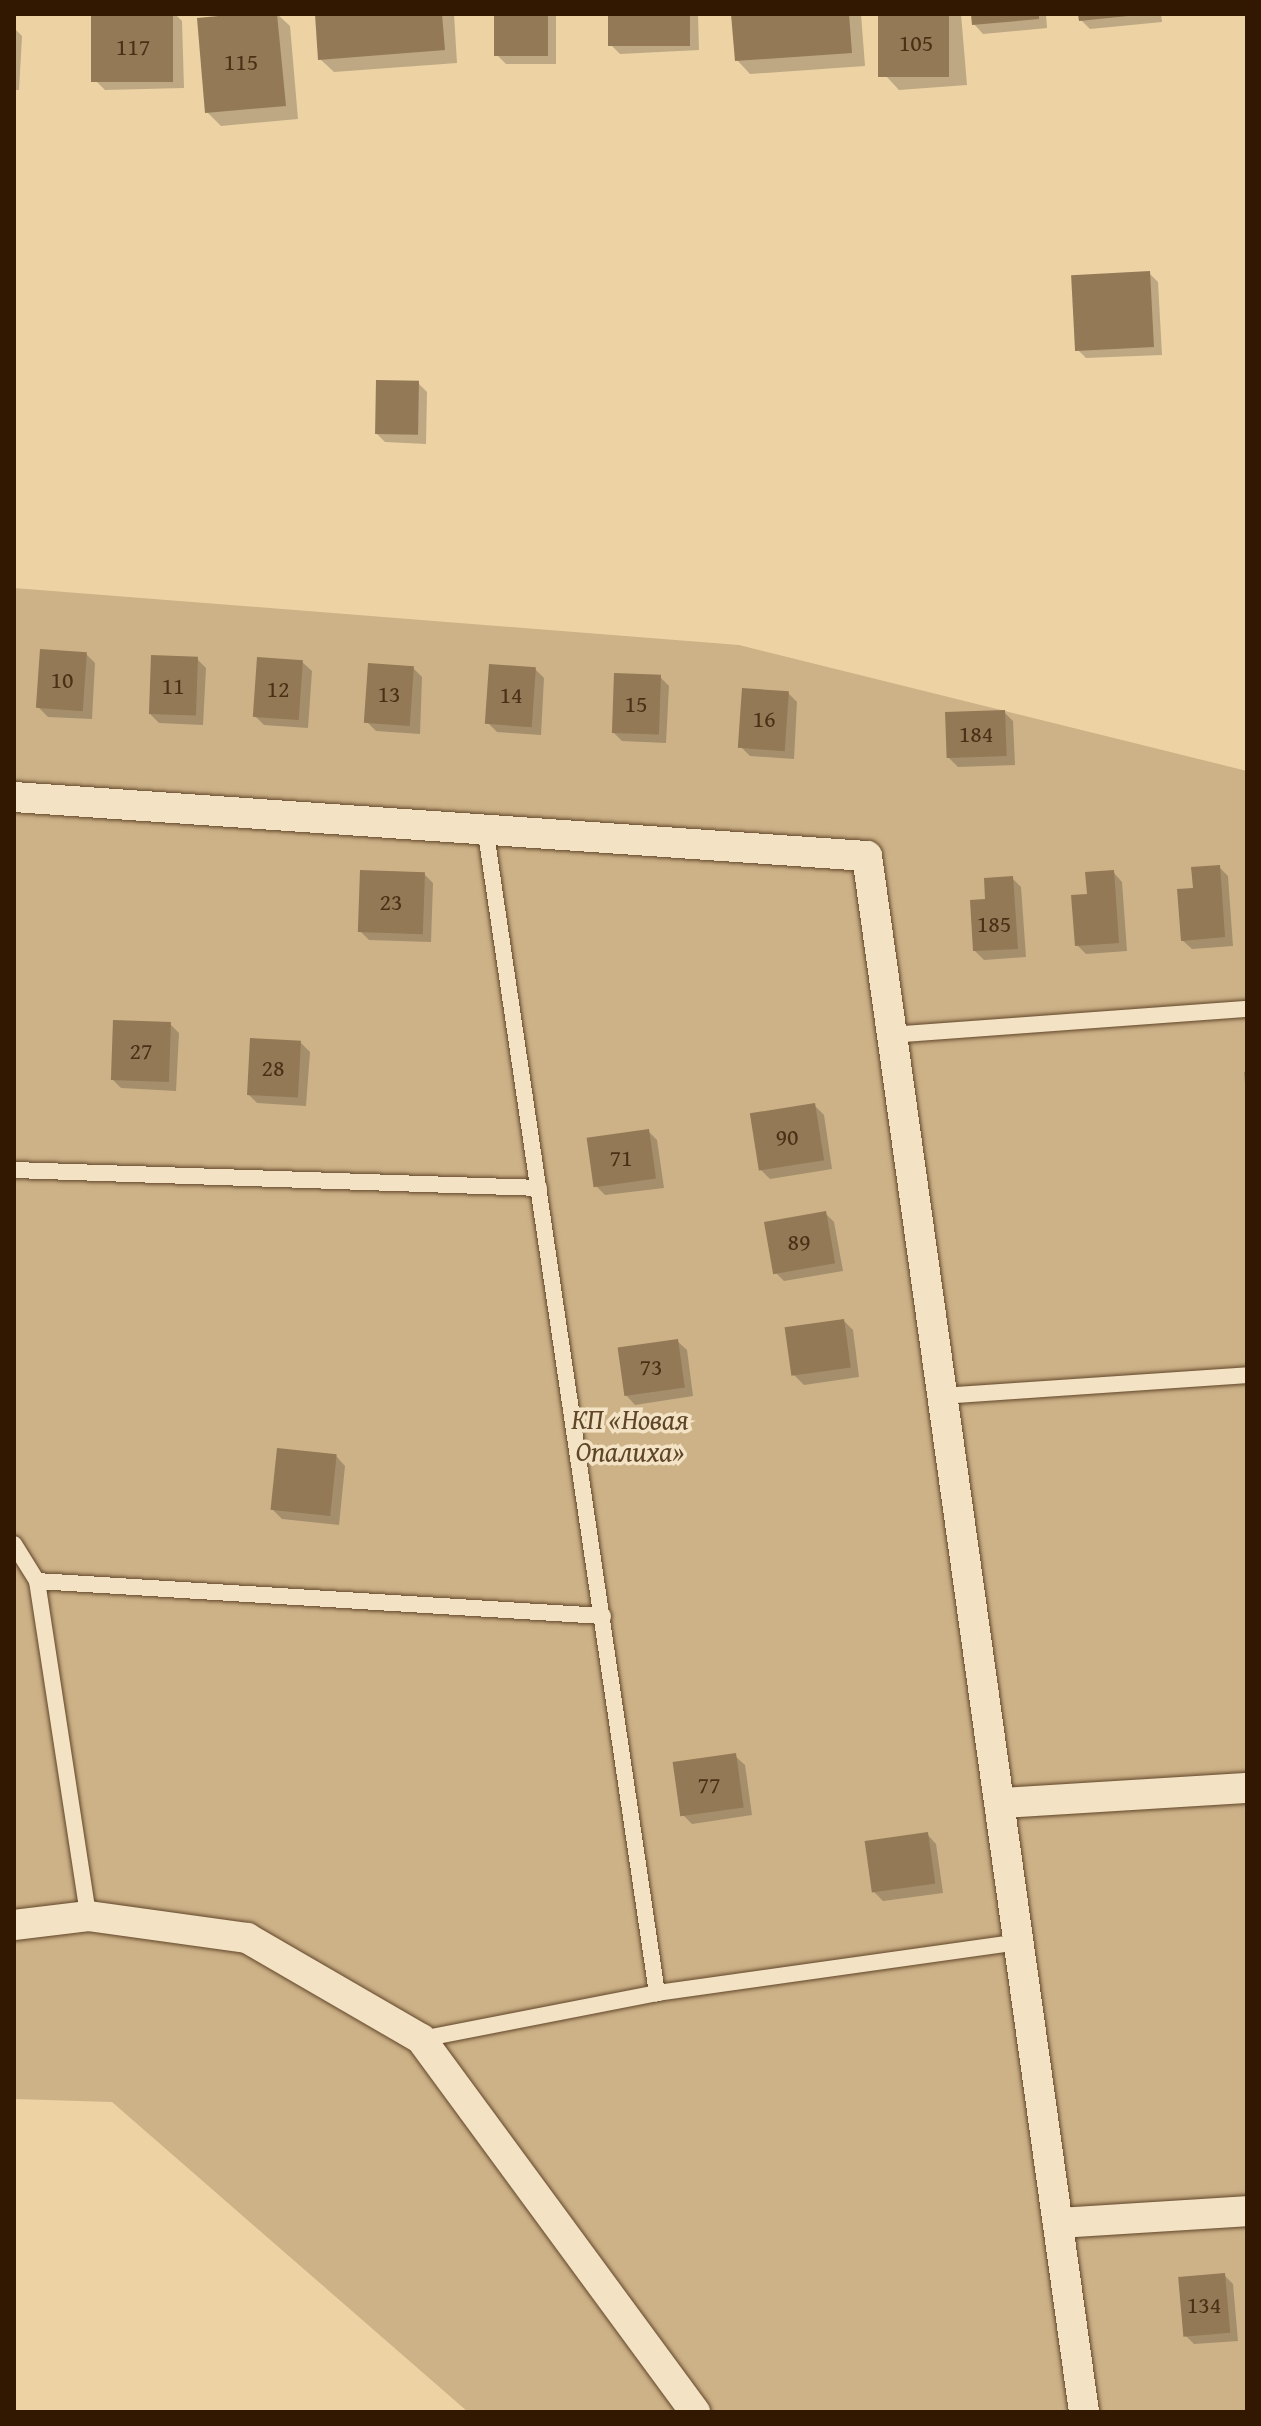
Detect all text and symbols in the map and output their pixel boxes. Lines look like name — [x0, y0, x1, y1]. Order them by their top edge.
house number: 105 — [899, 29, 933, 57]
house number: 117 — [116, 33, 150, 61]
house number: 115 — [224, 48, 258, 76]
house number: 10 — [50, 666, 74, 694]
house number: 11 — [161, 672, 185, 700]
house number: 12 — [266, 675, 290, 703]
house number: 13 — [377, 680, 401, 708]
house number: 14 — [499, 681, 523, 709]
house number: 15 — [624, 690, 648, 718]
house number: 16 — [752, 705, 776, 733]
house number: 184 — [959, 720, 993, 748]
house number: 23 — [379, 888, 403, 916]
house number: 185 — [977, 910, 1011, 938]
house number: 27 — [129, 1037, 153, 1065]
house number: 28 — [261, 1054, 285, 1082]
house number: 90 — [775, 1123, 799, 1151]
house number: 71 — [609, 1144, 633, 1172]
house number: 89 — [787, 1228, 811, 1256]
house number: 73 — [639, 1353, 663, 1381]
park label: КП «Новая Опалиха» — [571, 1402, 689, 1468]
house number: 77 — [697, 1771, 721, 1799]
house number: 134 — [1187, 2291, 1221, 2319]

